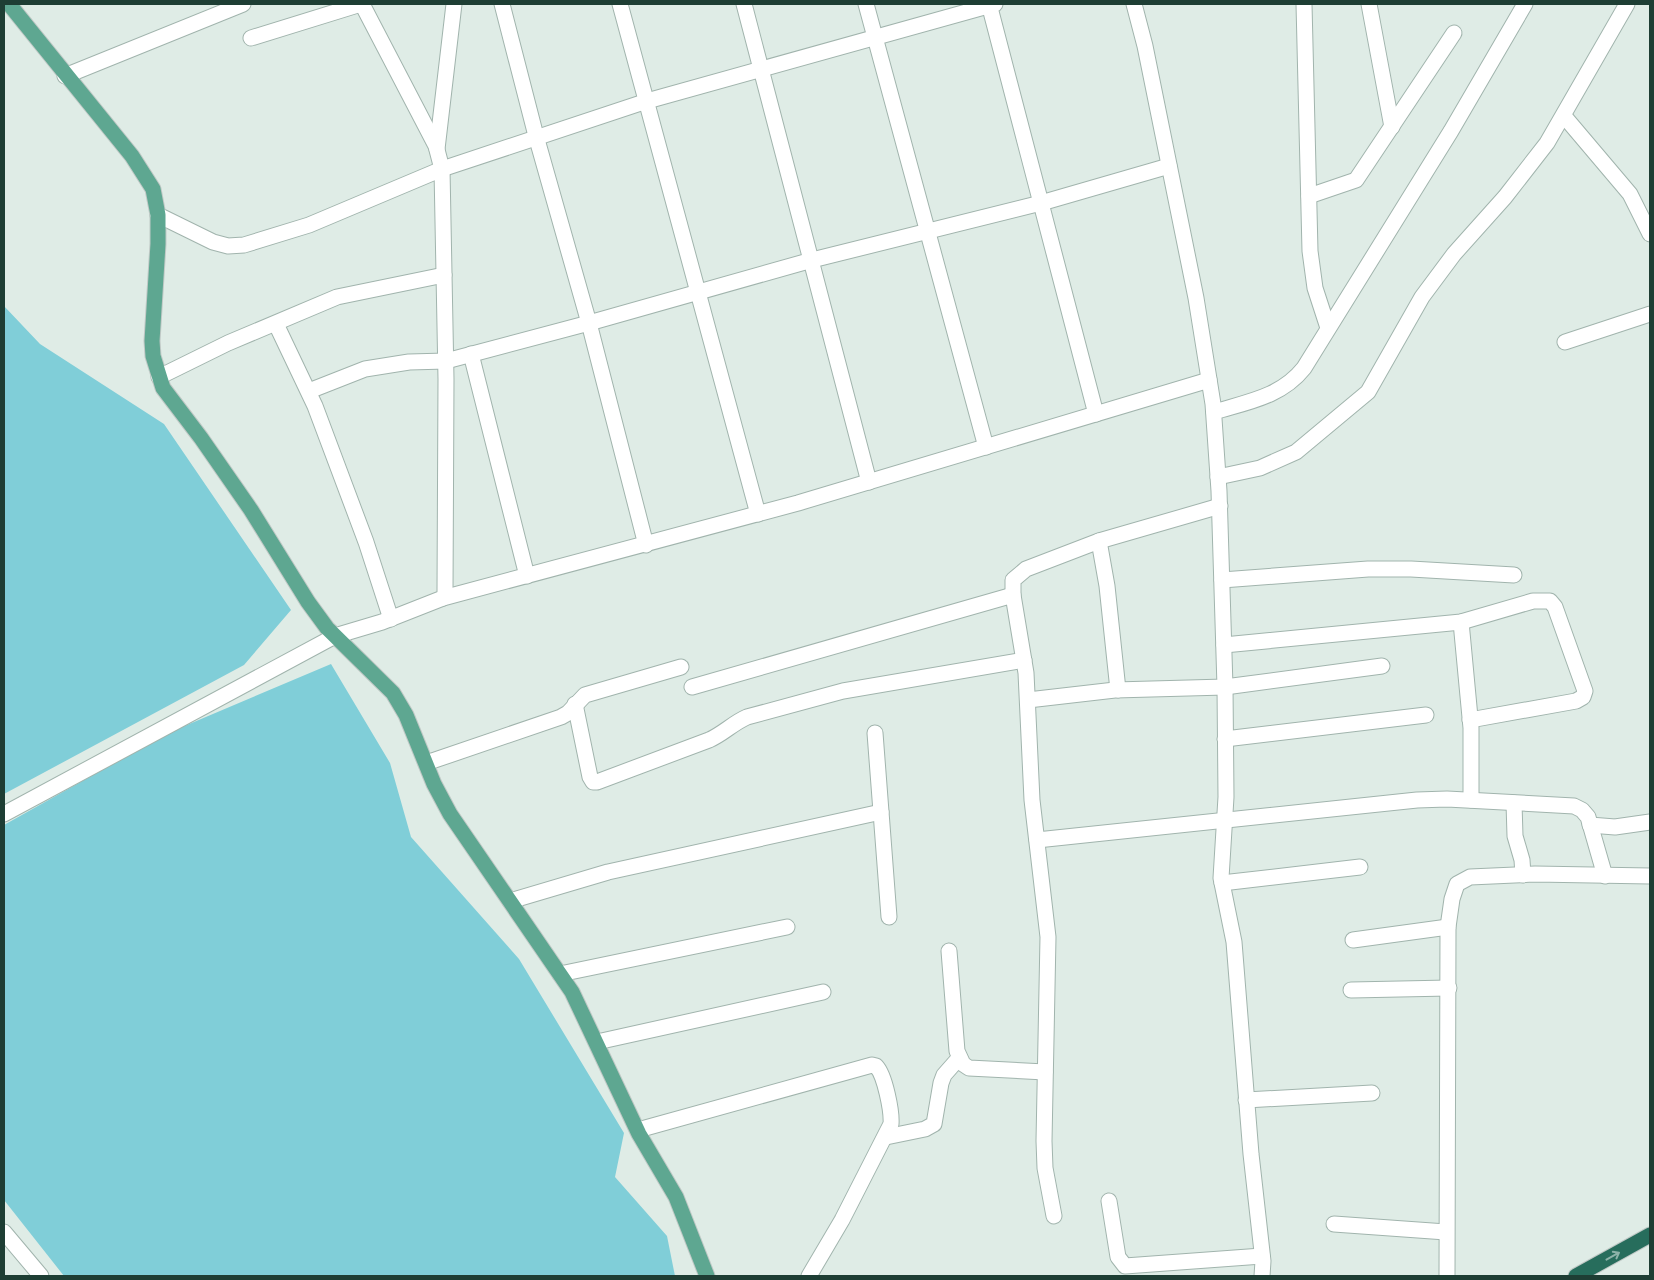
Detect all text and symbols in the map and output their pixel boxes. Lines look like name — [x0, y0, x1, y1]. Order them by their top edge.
one-way arrow — [1605, 1250, 1620, 1260]

